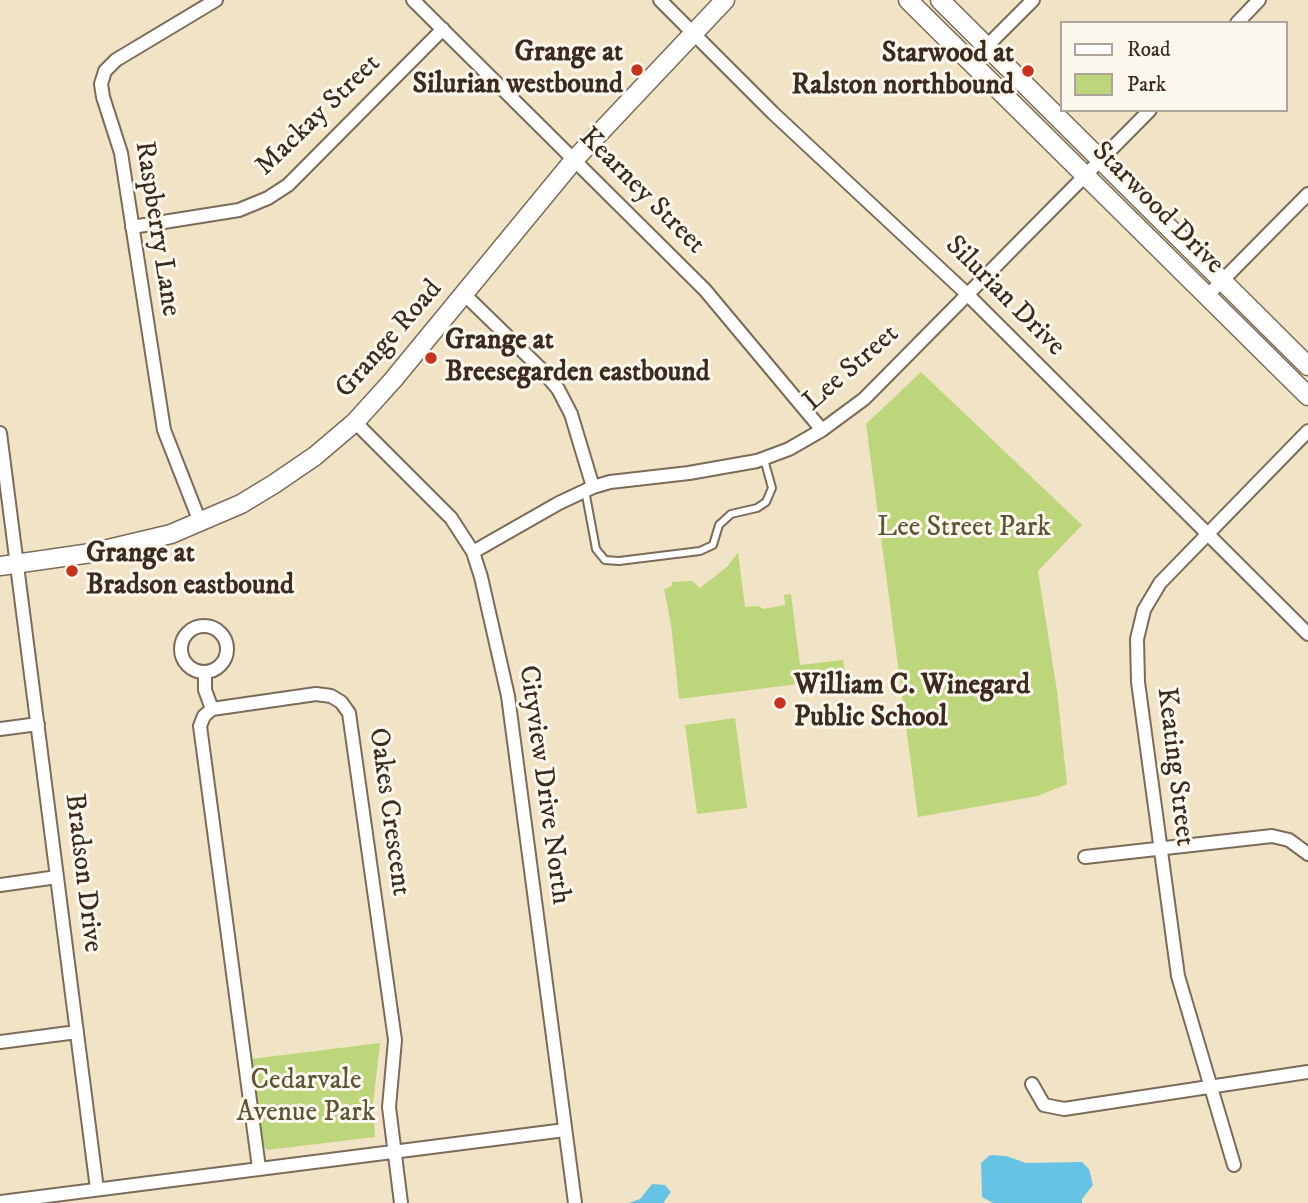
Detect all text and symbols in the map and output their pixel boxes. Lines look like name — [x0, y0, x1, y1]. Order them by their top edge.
legend — [1060, 21, 1287, 112]
place label: Grange at Silurian westbound — [413, 37, 623, 103]
text: Road — [1127, 37, 1171, 63]
place label: Starwood at Ralston northbound — [792, 38, 1014, 104]
street label: Mackay Street — [250, 48, 388, 184]
marker: Grange at Silurian westbound — [629, 62, 645, 78]
marker: Starwood at Ralston northbound — [1020, 63, 1036, 79]
text: Park — [1127, 72, 1166, 98]
street label: Kearney Street — [571, 122, 711, 262]
street label: Starwood Drive — [1084, 136, 1230, 282]
street label: Raspberry Lane — [126, 139, 186, 319]
street label: Silurian Drive — [937, 230, 1071, 364]
street label: Grange Road — [330, 274, 450, 406]
street label: Lee Street — [797, 318, 907, 420]
place label: Grange at Breesegarden eastbound — [445, 325, 710, 391]
marker: Grange at Breesegarden eastbound — [423, 350, 439, 366]
park label: Lee Street Park — [877, 512, 1051, 546]
place label: Grange at Bradson eastbound — [86, 538, 294, 604]
marker: Grange at Bradson eastbound — [64, 563, 80, 579]
street label: Cityview Drive North — [510, 663, 576, 907]
place label: William C. Winegard Public School — [794, 670, 1030, 736]
street label: Keating Street — [1148, 686, 1200, 848]
marker: William C. Winegard Public School — [772, 695, 788, 711]
street label: Oakes Crescent — [360, 726, 416, 898]
street label: Bradson Drive — [56, 792, 108, 954]
park label: Cedarvale Avenue Park — [236, 1065, 376, 1131]

